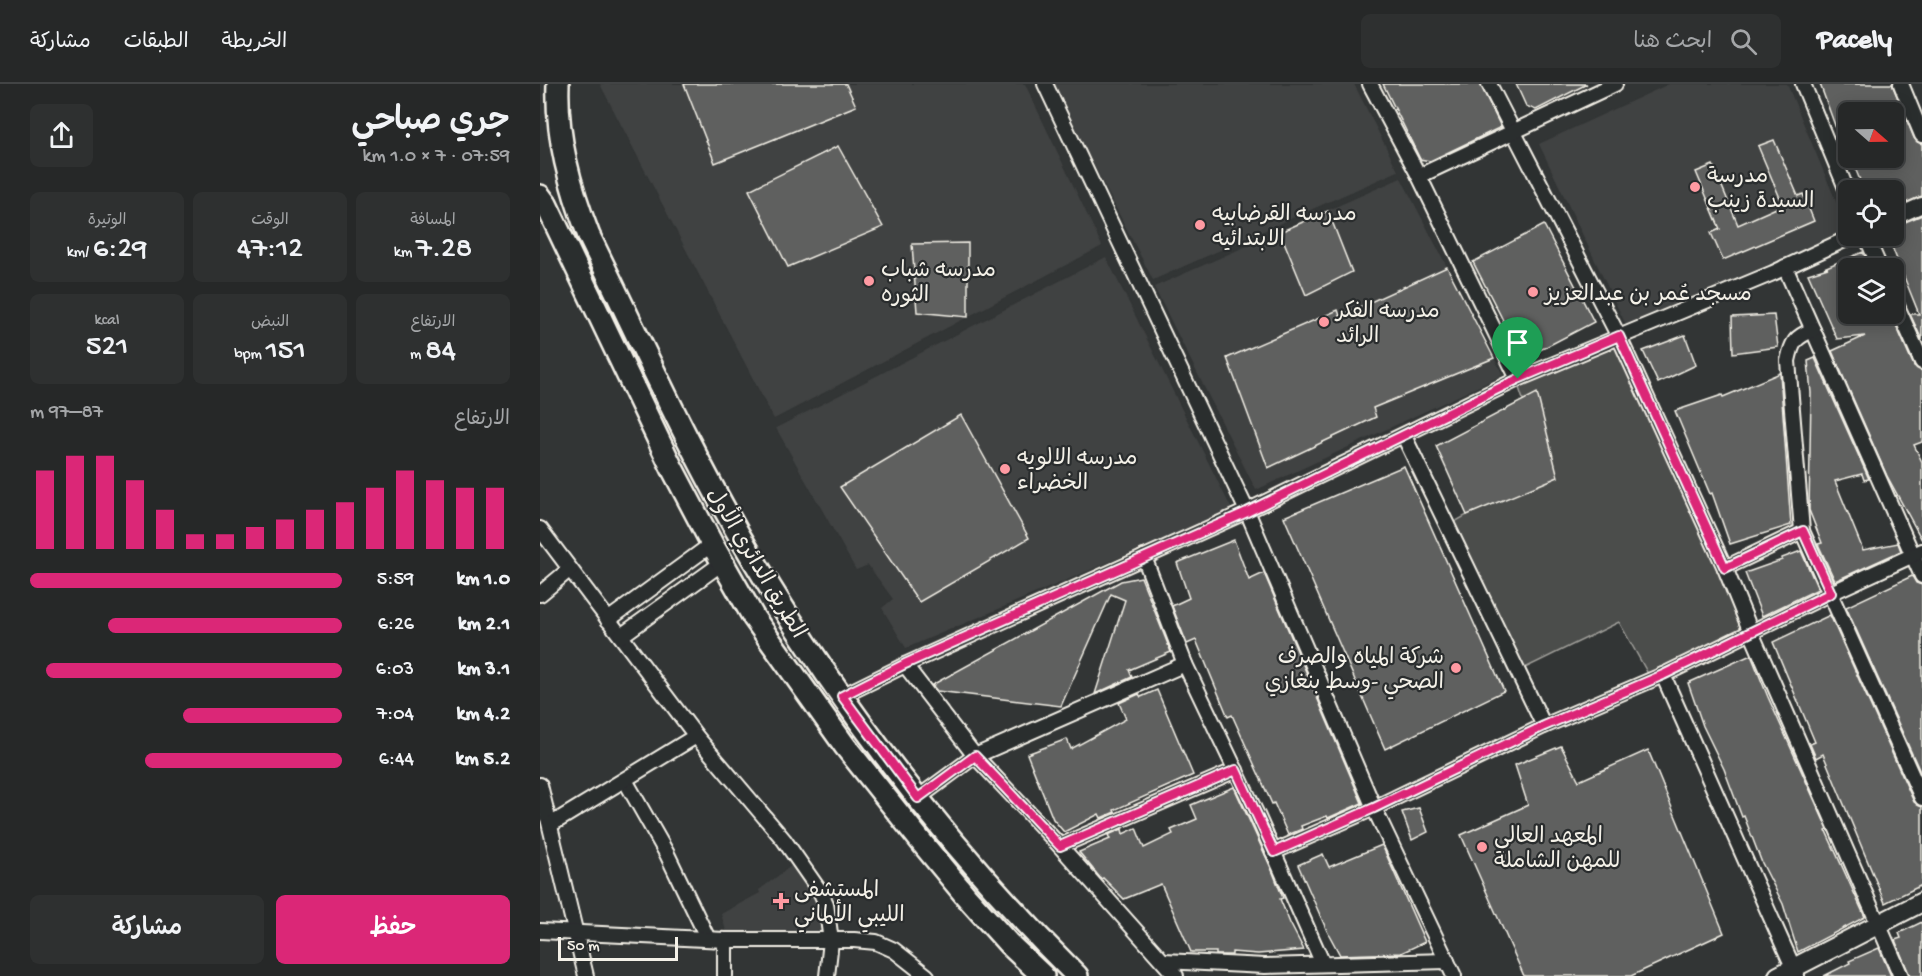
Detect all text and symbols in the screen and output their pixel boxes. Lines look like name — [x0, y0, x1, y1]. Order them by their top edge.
search box — [1361, 14, 1781, 68]
icon: search — [1727, 25, 1760, 58]
text: Pacely — [1817, 25, 1892, 58]
text: ابحث هنا — [1633, 30, 1712, 56]
text: مشاركة — [30, 31, 91, 56]
text: الطبقات — [124, 31, 189, 56]
text: الخريطة — [222, 31, 287, 56]
north arrow — [1838, 102, 1904, 168]
map controls — [1838, 102, 1904, 324]
button: share — [30, 104, 93, 167]
text: جري صباحي — [351, 104, 510, 142]
text: 07:59 · 7 × 1.0 km — [363, 146, 510, 169]
place label: مدرسة السيدة زينب — [1707, 165, 1814, 216]
marker: مدرسة السيدة زينب — [1688, 180, 1702, 194]
button: locate — [1838, 180, 1904, 246]
place label: مدرسه القرضابيه الابتدائيه — [1212, 203, 1357, 254]
text: الوتيرة — [88, 212, 126, 231]
text: الوقت — [251, 212, 289, 231]
text: المسافة — [410, 212, 456, 231]
marker: مدرسه القرضابيه الابتدائيه — [1193, 218, 1207, 232]
text: 6:29 — [93, 233, 147, 268]
text: 47:12 — [237, 233, 303, 268]
text: 7.28 — [416, 233, 472, 268]
text: /km — [67, 244, 93, 263]
text: km — [394, 244, 416, 263]
button: layers — [1838, 258, 1904, 324]
place label: مدرسه شباب الثوره — [881, 259, 996, 310]
marker: مدرسه شباب الثوره — [862, 274, 876, 288]
place label: مسجد عُمر بن عبدالعزيز — [1543, 283, 1752, 309]
marker: مسجد عُمر بن عبدالعزيز — [1526, 285, 1540, 299]
place label: مدرسه الفكر الرائد — [1334, 300, 1440, 351]
text: kcal — [95, 312, 119, 331]
text: النبض — [251, 314, 289, 333]
text: الارتفاع — [411, 314, 455, 333]
marker: مدرسه الفكر الرائد — [1317, 315, 1331, 329]
pin — [1492, 317, 1543, 379]
icon: arrive — [1501, 326, 1534, 359]
text: 521 — [86, 331, 128, 366]
text: 151 — [266, 335, 306, 370]
text: 84 — [425, 335, 456, 370]
text: bpm — [234, 346, 266, 365]
text: m — [410, 346, 425, 365]
text: 87–97 m — [30, 402, 103, 425]
text: الارتفاع — [454, 409, 510, 432]
place label: مدرسه الالويه الخضراء — [1017, 447, 1137, 498]
marker: مدرسه الالويه الخضراء — [998, 462, 1012, 476]
street label: الطريق الدائري الأول — [699, 481, 815, 644]
text: 5:59 — [377, 569, 414, 592]
text: 1.0 km — [456, 569, 510, 592]
text: 6:26 — [378, 614, 414, 637]
text: 2.1 km — [458, 614, 510, 637]
place label: شركة المياه والصرف الصحي -وسط بنغازي — [1265, 646, 1444, 700]
text: 6:03 — [376, 659, 414, 682]
text: 3.1 km — [457, 659, 510, 682]
marker: شركة المياه والصرف الصحي -وسط بنغازي — [1449, 661, 1463, 675]
text: 7:04 — [377, 704, 414, 727]
text: 4.2 km — [457, 704, 510, 727]
text: 6:44 — [379, 749, 414, 772]
text: 5.2 km — [456, 749, 510, 772]
place label: المعهد العالي للمهن الشاملة — [1494, 825, 1620, 876]
marker: المعهد العالي للمهن الشاملة — [1475, 840, 1489, 854]
place label: المستشفى الليبي الألماني — [794, 879, 905, 933]
marker: المستشفى الليبي الألماني — [772, 892, 790, 910]
button: مشاركة — [30, 895, 264, 964]
button: حفظ — [276, 895, 510, 964]
scale bar — [558, 934, 678, 962]
text: 50 m — [567, 938, 600, 957]

